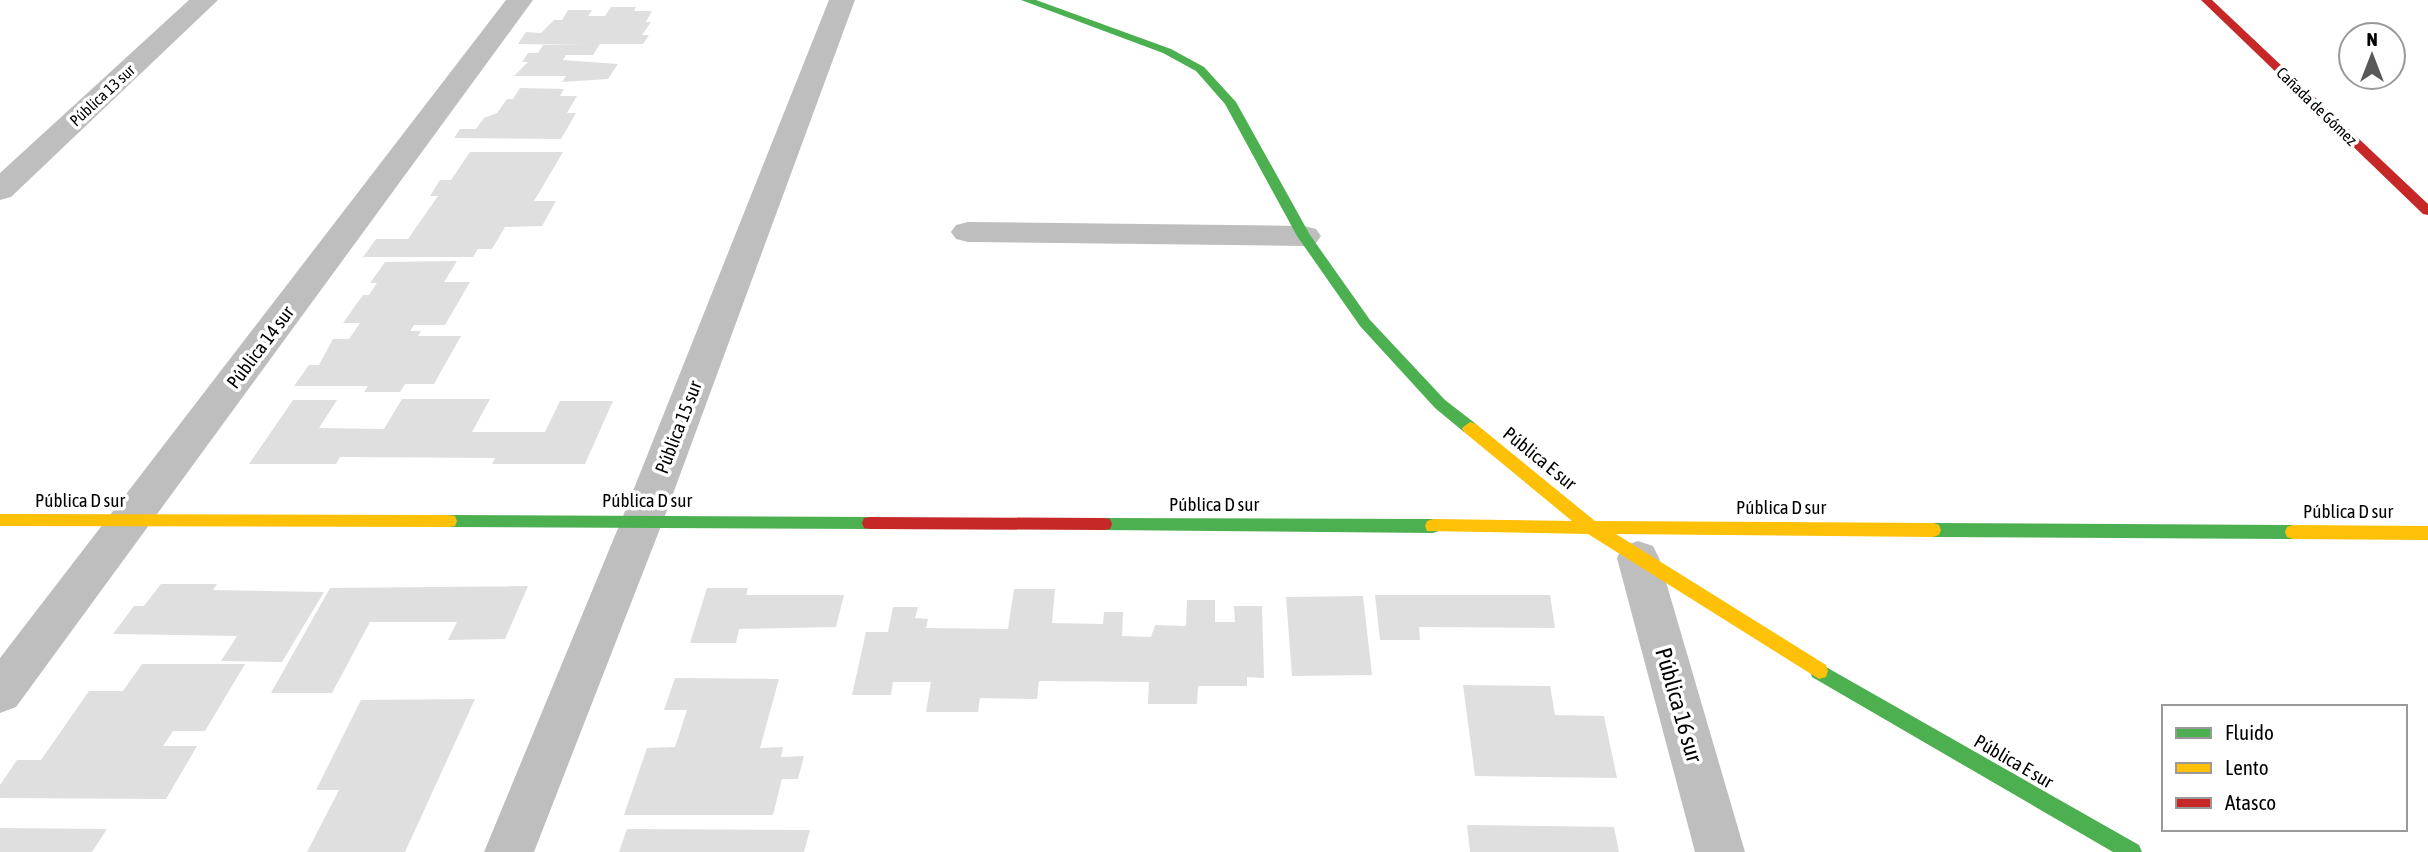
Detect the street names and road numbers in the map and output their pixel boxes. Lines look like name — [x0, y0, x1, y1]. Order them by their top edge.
street label: Pública 13 sur — [66, 60, 138, 130]
street label: Cañada de Gómez — [2273, 63, 2361, 149]
street label: Pública 14 sur — [222, 301, 298, 392]
street label: Pública 15 sur — [650, 377, 706, 476]
street label: Pública E sur — [1499, 422, 1581, 494]
street label: Pública D sur — [35, 489, 125, 511]
street label: Pública D sur — [602, 489, 692, 511]
street label: Pública D sur — [1169, 493, 1259, 515]
street label: Pública D sur — [1736, 496, 1826, 518]
street label: Pública D sur — [2303, 500, 2393, 522]
street label: Pública 16 sur — [1650, 645, 1708, 766]
street label: Pública E sur — [1971, 730, 2058, 793]

